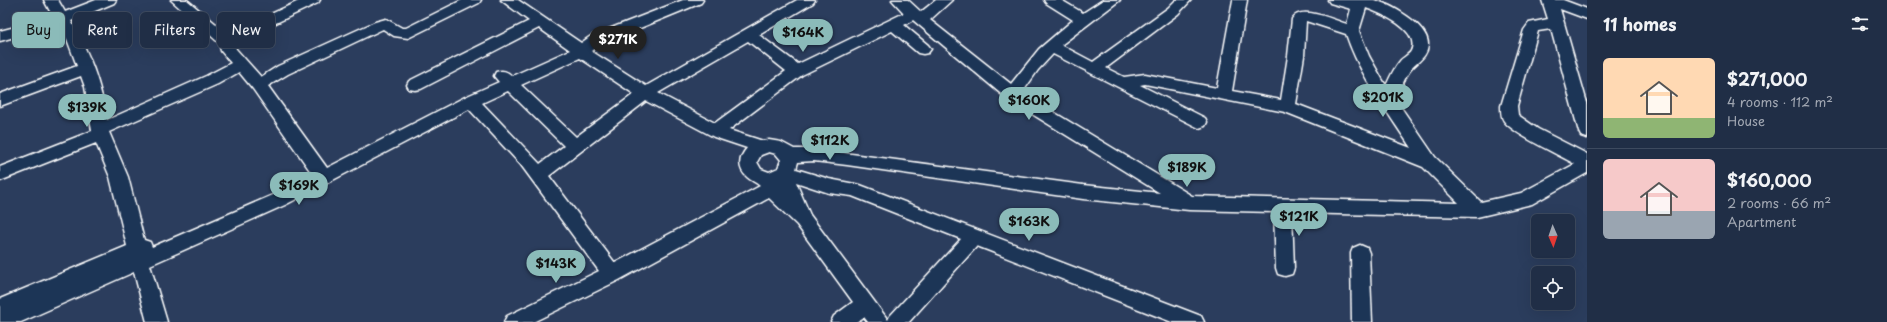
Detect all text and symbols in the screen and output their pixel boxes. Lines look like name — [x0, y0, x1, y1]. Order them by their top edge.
text: 11 homes — [1603, 11, 1677, 37]
chip: Buy — [12, 12, 65, 48]
chip: Rent — [73, 12, 132, 48]
chip: Filters — [140, 12, 209, 48]
chip: New — [217, 12, 275, 48]
icon: filters — [1849, 13, 1871, 35]
pin: $164K — [775, 19, 831, 53]
text: $164K — [782, 22, 824, 41]
pin: $271K — [590, 26, 646, 60]
text: $271K — [599, 29, 637, 48]
text: $271,000 — [1727, 66, 1808, 92]
icon: home — [1635, 74, 1683, 122]
pin: $201K — [1355, 84, 1411, 118]
pin: $160K — [1001, 87, 1057, 121]
text: $201K — [1362, 87, 1404, 106]
text: $160K — [1008, 90, 1050, 109]
text: 4 rooms · 112 m² — [1727, 92, 1833, 111]
pin: $139K — [59, 94, 115, 128]
text: $139K — [67, 97, 107, 116]
text: House — [1727, 111, 1765, 130]
pin: $112K — [802, 127, 858, 161]
text: $112K — [811, 130, 849, 149]
pin: $189K — [1159, 154, 1215, 188]
text: $189K — [1167, 157, 1207, 176]
text: $160,000 — [1727, 167, 1812, 193]
pin: $169K — [271, 172, 327, 206]
text: $169K — [279, 175, 319, 194]
icon: home — [1635, 175, 1683, 223]
text: 2 rooms · 66 m² — [1727, 193, 1831, 212]
pin: $121K — [1271, 203, 1327, 237]
text: $121K — [1279, 206, 1319, 225]
pin: $163K — [1001, 208, 1057, 242]
text: $163K — [1008, 211, 1050, 230]
text: Apartment — [1727, 212, 1796, 231]
north arrow — [1531, 214, 1575, 258]
map controls — [1531, 214, 1575, 310]
pin: $143K — [528, 250, 584, 284]
text: $143K — [535, 253, 577, 272]
button: locate — [1531, 266, 1575, 310]

